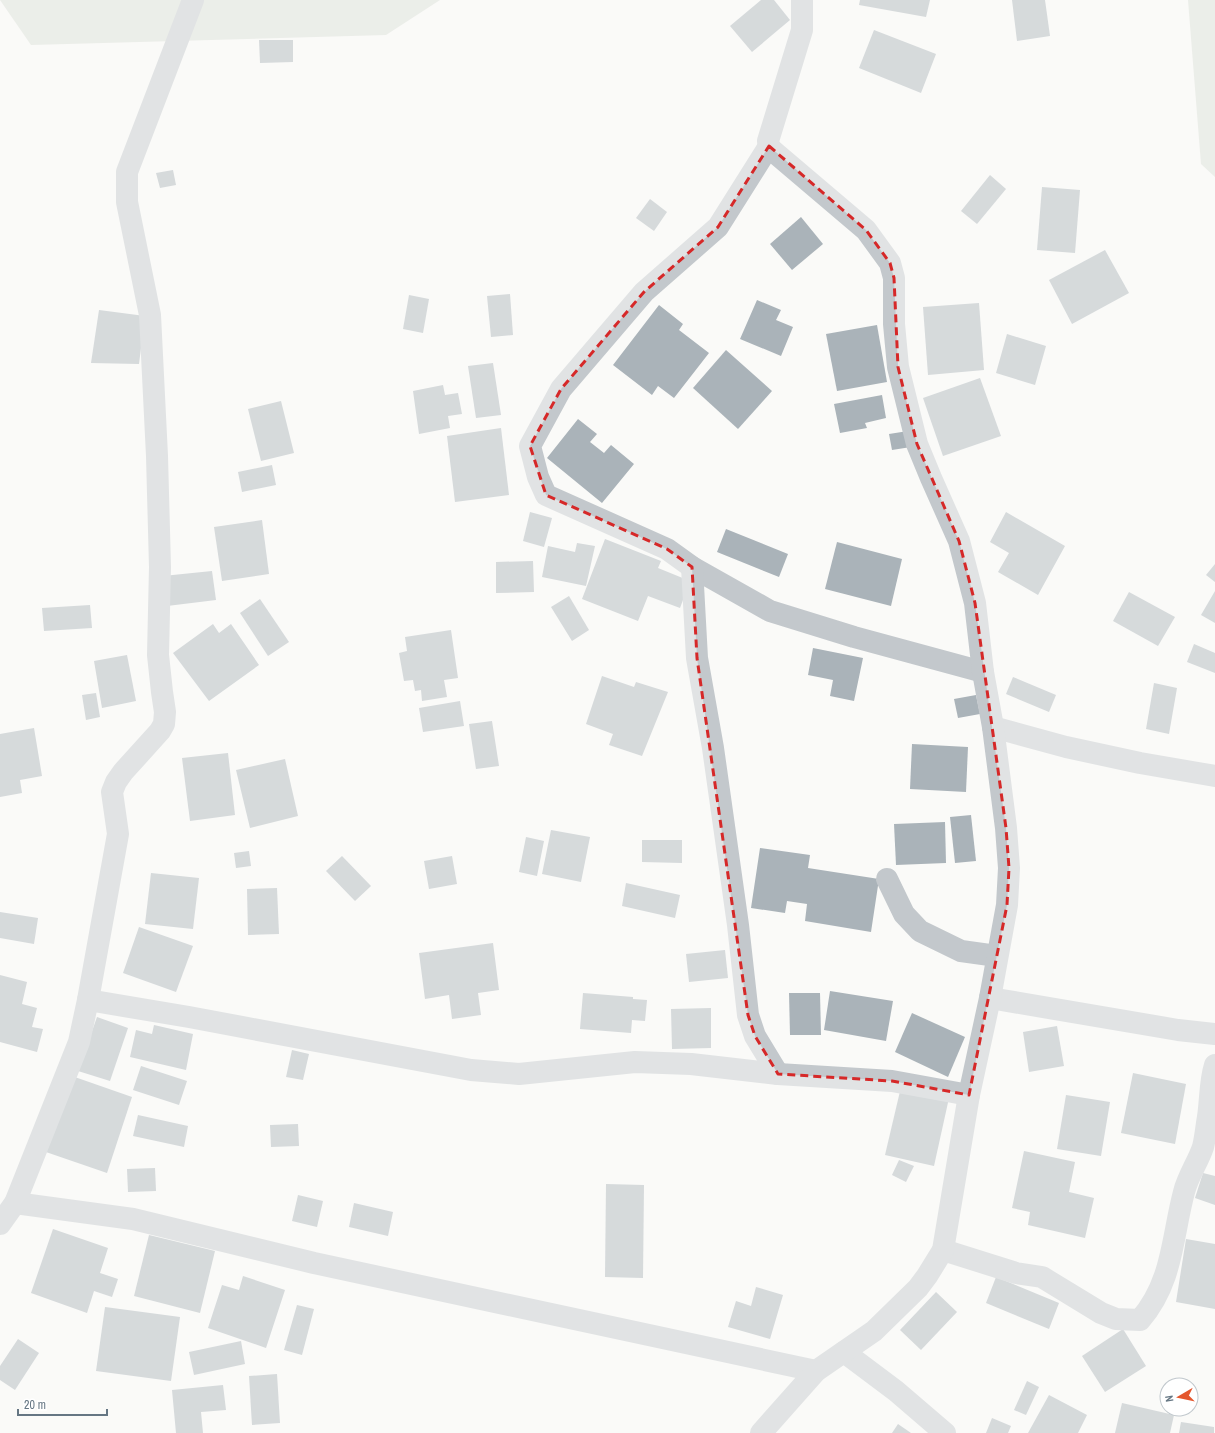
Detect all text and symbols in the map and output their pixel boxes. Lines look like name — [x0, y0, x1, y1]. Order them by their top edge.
north arrow — [1159, 1377, 1199, 1417]
scale bar — [18, 1391, 107, 1417]
text: N — [1162, 1394, 1177, 1403]
text: 20 m — [24, 1397, 46, 1413]

